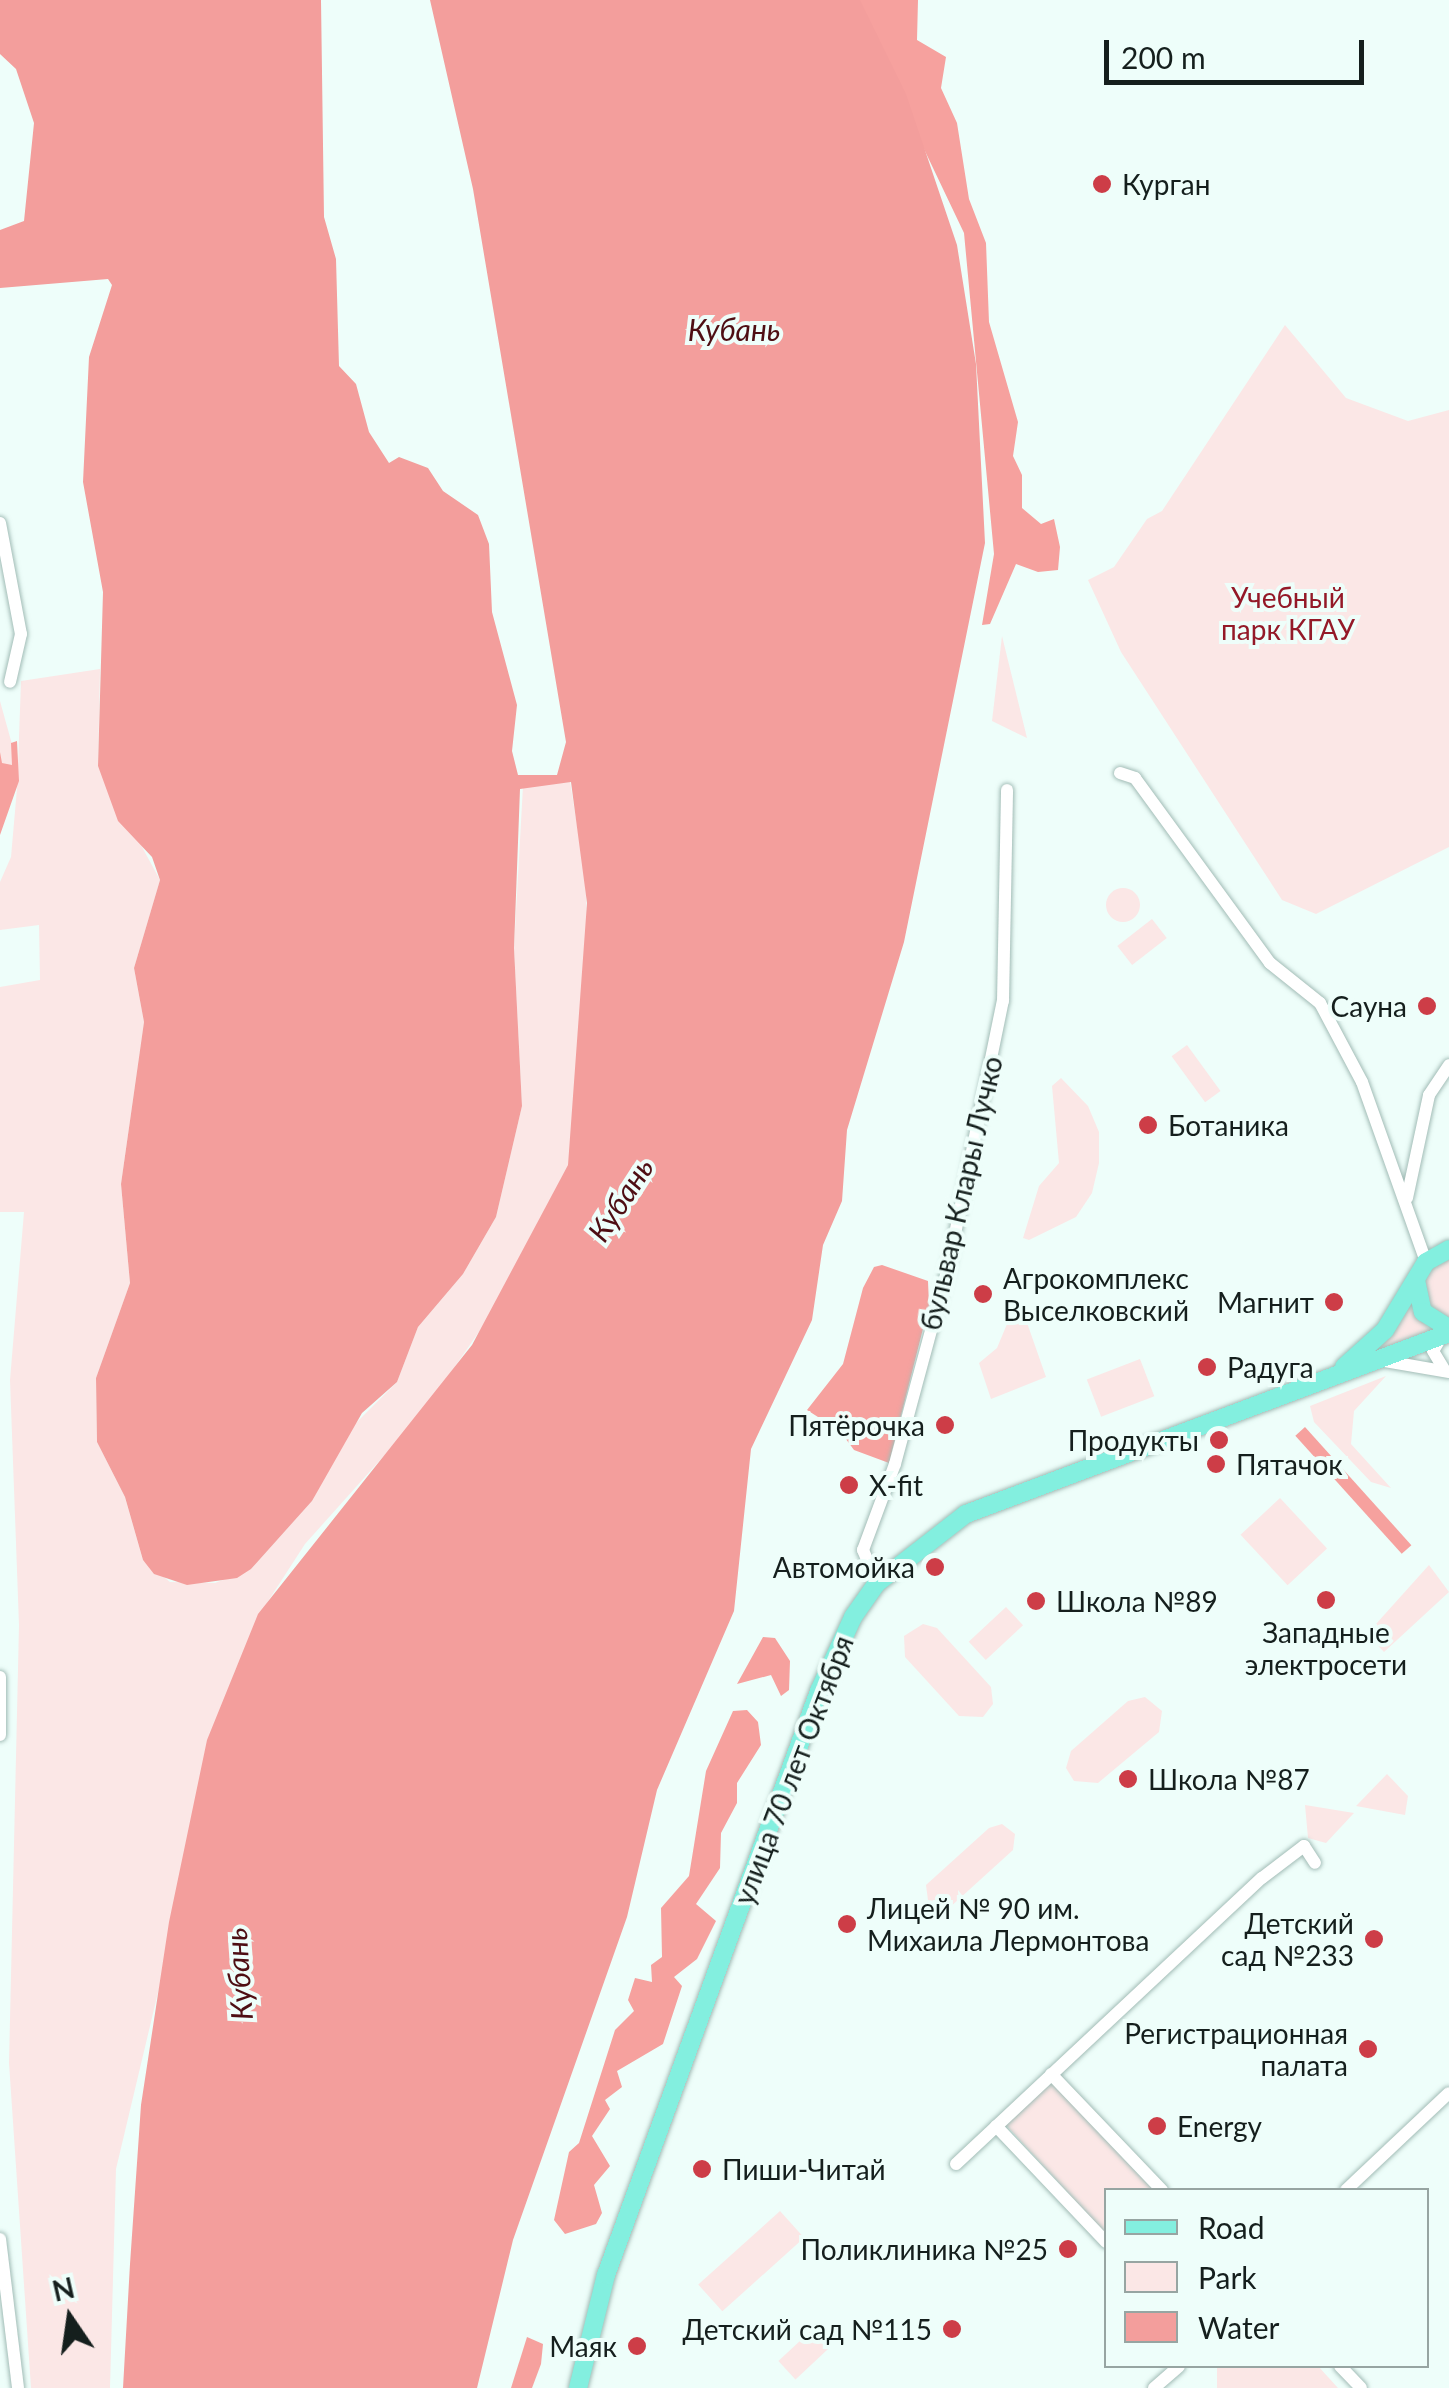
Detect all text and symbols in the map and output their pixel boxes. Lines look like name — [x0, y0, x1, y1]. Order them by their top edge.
scale bar — [1109, 20, 1369, 82]
text: 200 m — [1121, 39, 1206, 75]
place label: Курган — [1122, 167, 1211, 201]
marker: Курган — [1091, 173, 1113, 195]
water label: Кубань — [688, 311, 780, 347]
park label: Учебный парк КГАУ — [1221, 580, 1355, 646]
place label: Сауна — [1331, 989, 1407, 1023]
marker: Сауна — [1416, 995, 1438, 1017]
street label: бульвар Клары Лучко — [913, 1053, 1009, 1333]
place label: Ботаника — [1168, 1108, 1289, 1142]
marker: Ботаника — [1137, 1114, 1159, 1136]
water label: Кубань — [580, 1150, 660, 1248]
place label: Агрокомплекс Выселковский — [1003, 1261, 1189, 1327]
marker: Агрокомплекс Выселковский — [972, 1283, 994, 1305]
place label: Магнит — [1217, 1285, 1314, 1319]
marker: Магнит — [1323, 1291, 1345, 1313]
place label: Радуга — [1227, 1350, 1314, 1384]
marker: Радуга — [1196, 1356, 1218, 1378]
place label: Пятёрочка — [788, 1408, 925, 1442]
marker: Пятёрочка — [934, 1414, 956, 1436]
place label: Продукты — [1068, 1423, 1199, 1457]
marker: Продукты — [1208, 1429, 1230, 1451]
place label: Пятачок — [1236, 1447, 1343, 1481]
marker: Пятачок — [1205, 1453, 1227, 1475]
place label: X-fit — [869, 1468, 923, 1502]
marker: X-fit — [838, 1474, 860, 1496]
place label: Автомойка — [773, 1550, 915, 1584]
marker: Автомойка — [924, 1556, 946, 1578]
place label: Школа №89 — [1056, 1584, 1218, 1618]
marker: Западные электросети — [1315, 1589, 1337, 1611]
marker: Школа №89 — [1025, 1590, 1047, 1612]
place label: Западные электросети — [1245, 1615, 1407, 1681]
street label: улица 70 лет Октября — [726, 1631, 860, 1909]
place label: Школа №87 — [1148, 1762, 1310, 1796]
marker: Школа №87 — [1117, 1768, 1139, 1790]
place label: Лицей № 90 им. Михаила Лермонтова — [867, 1891, 1149, 1957]
place label: Детский сад №233 — [1221, 1906, 1354, 1972]
marker: Лицей № 90 им. Михаила Лермонтова — [836, 1913, 858, 1935]
water label: Кубань — [217, 1927, 259, 2021]
marker: Детский сад №233 — [1363, 1928, 1385, 1950]
place label: Регистрационная палата — [1124, 2016, 1348, 2082]
marker: Регистрационная палата — [1357, 2038, 1379, 2060]
place label: Energy — [1177, 2109, 1262, 2143]
marker: Energy — [1146, 2115, 1168, 2137]
place label: Пиши-Читай — [722, 2152, 886, 2186]
marker: Пиши-Читай — [691, 2158, 713, 2180]
legend — [1104, 2188, 1429, 2368]
text: Road — [1198, 2209, 1265, 2245]
place label: Поликлиника №25 — [801, 2232, 1048, 2266]
marker: Поликлиника №25 — [1057, 2238, 1079, 2260]
text: Park — [1198, 2259, 1257, 2295]
north arrow — [20, 2268, 120, 2368]
text: N — [49, 2270, 78, 2308]
text: Water — [1198, 2309, 1280, 2345]
place label: Детский сад №115 — [683, 2312, 932, 2346]
marker: Детский сад №115 — [941, 2318, 963, 2340]
place label: Маяк — [549, 2329, 617, 2363]
marker: Маяк — [626, 2335, 648, 2357]

